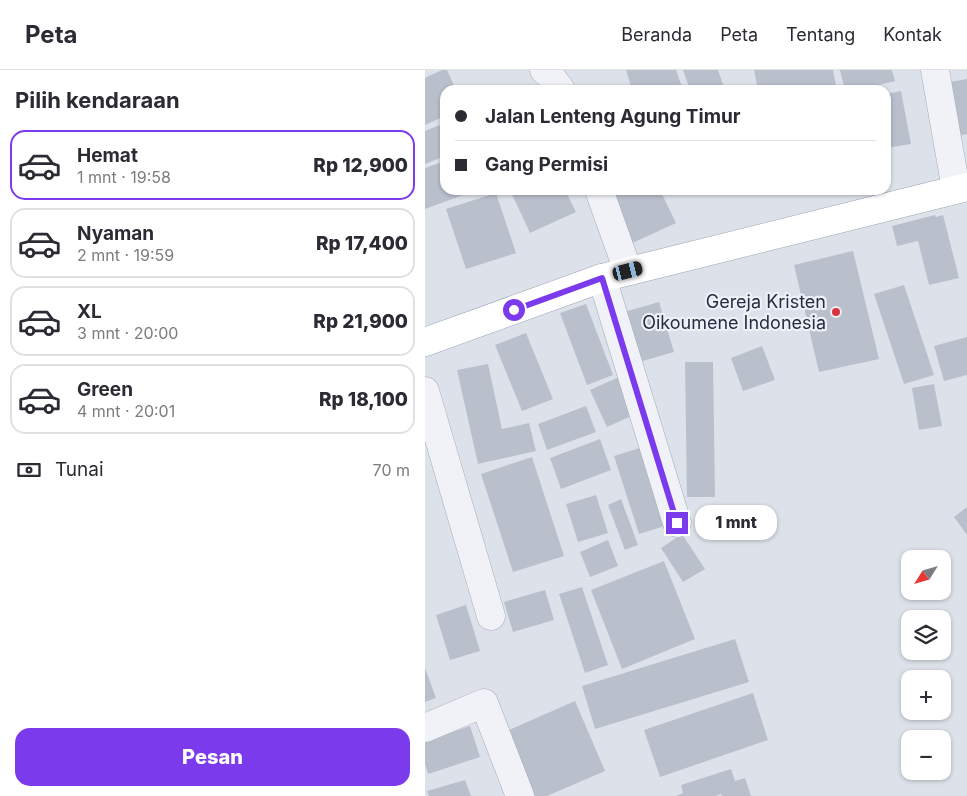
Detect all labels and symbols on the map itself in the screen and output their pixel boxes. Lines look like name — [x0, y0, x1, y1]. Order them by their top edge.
car — [611, 260, 644, 282]
place label: Gereja Kristen Oikoumene Indonesia — [642, 291, 826, 333]
route start — [503, 299, 525, 321]
marker: Gereja Kristen Oikoumene Indonesia — [830, 306, 842, 318]
callout: 1 mnt — [695, 506, 777, 540]
route end — [666, 512, 688, 534]
north arrow — [901, 550, 951, 600]

